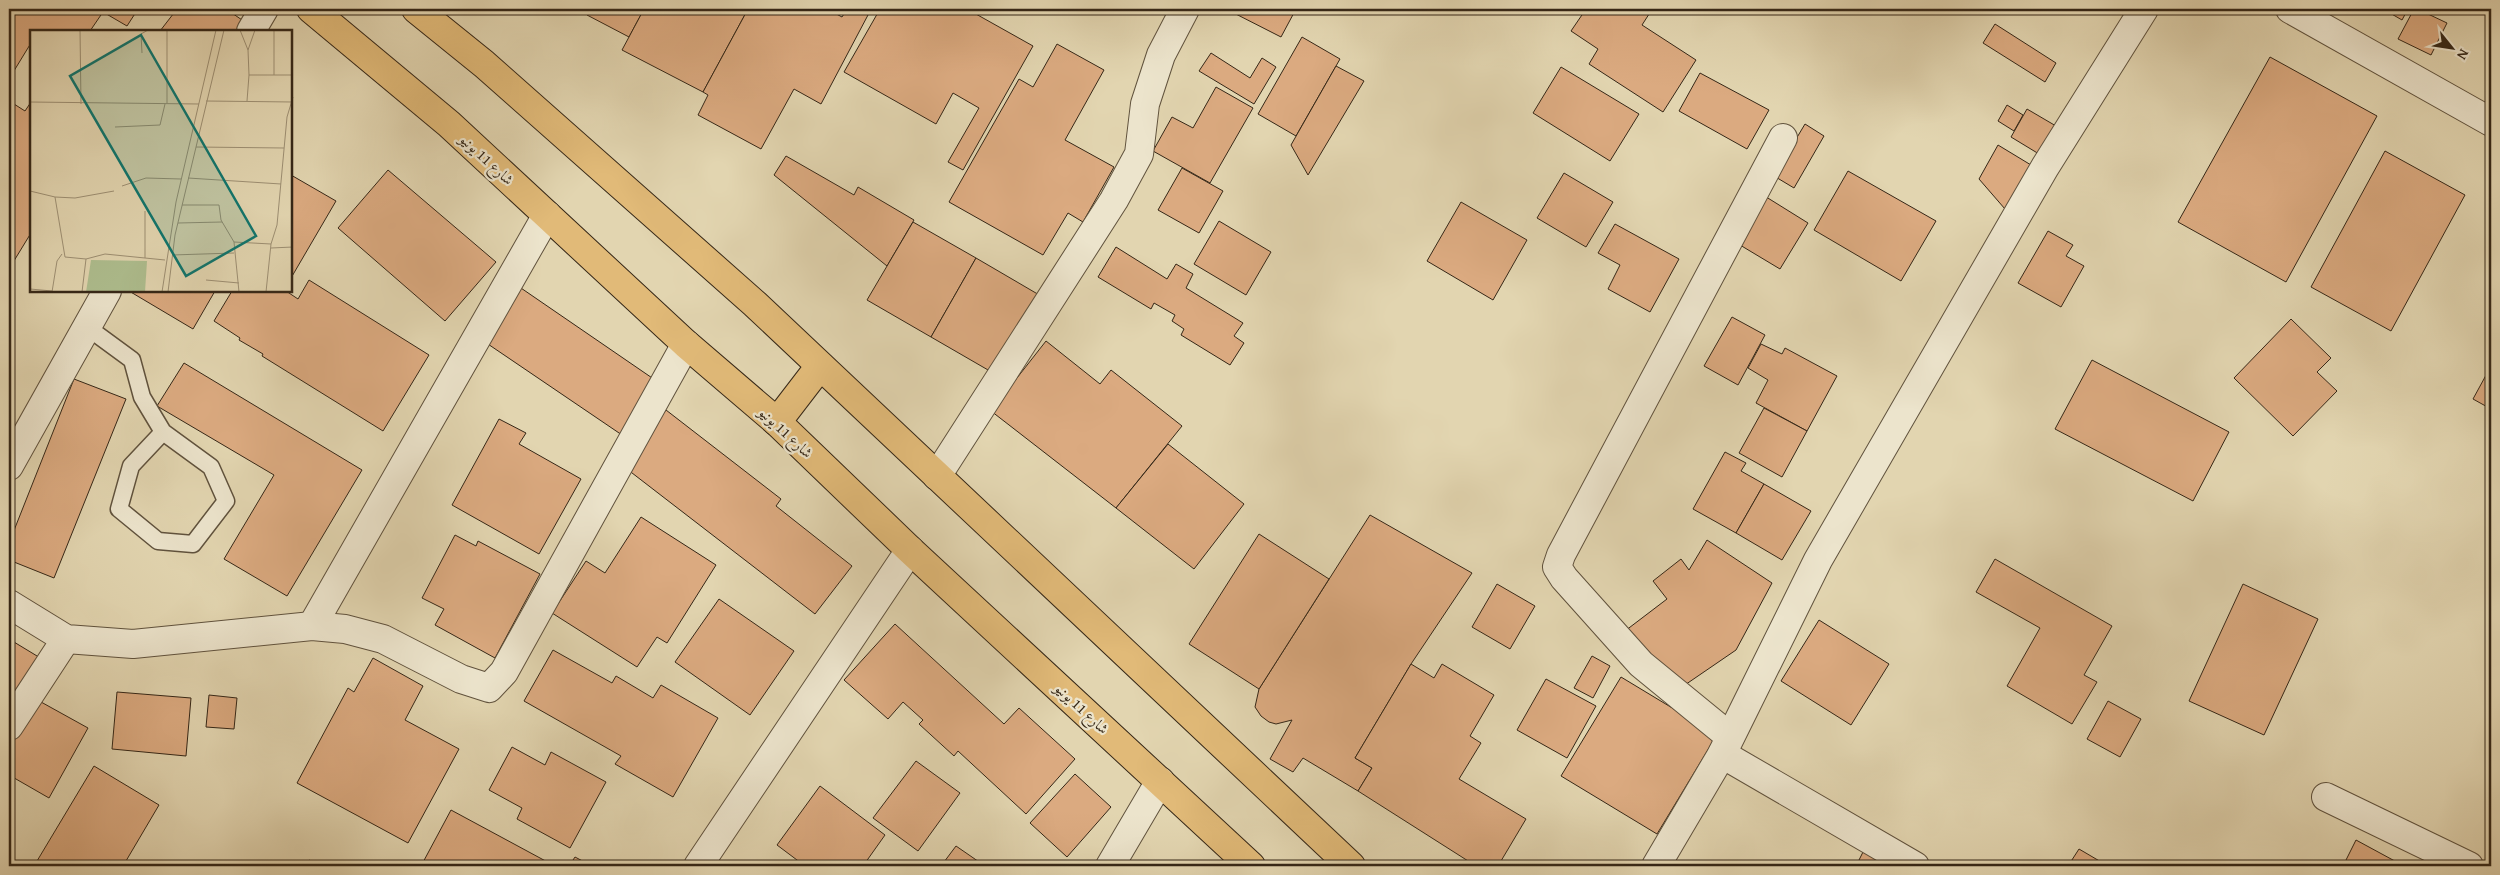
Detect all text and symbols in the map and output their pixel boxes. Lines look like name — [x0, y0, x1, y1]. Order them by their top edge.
north arrow — [2428, 22, 2478, 72]
inset map — [30, 30, 292, 292]
text: N — [2452, 45, 2474, 64]
street label: شارع 11 يونيو — [452, 127, 519, 192]
street label: شارع 11 يونيو — [751, 400, 818, 465]
street label: شارع 11 يونيو — [1047, 676, 1114, 741]

